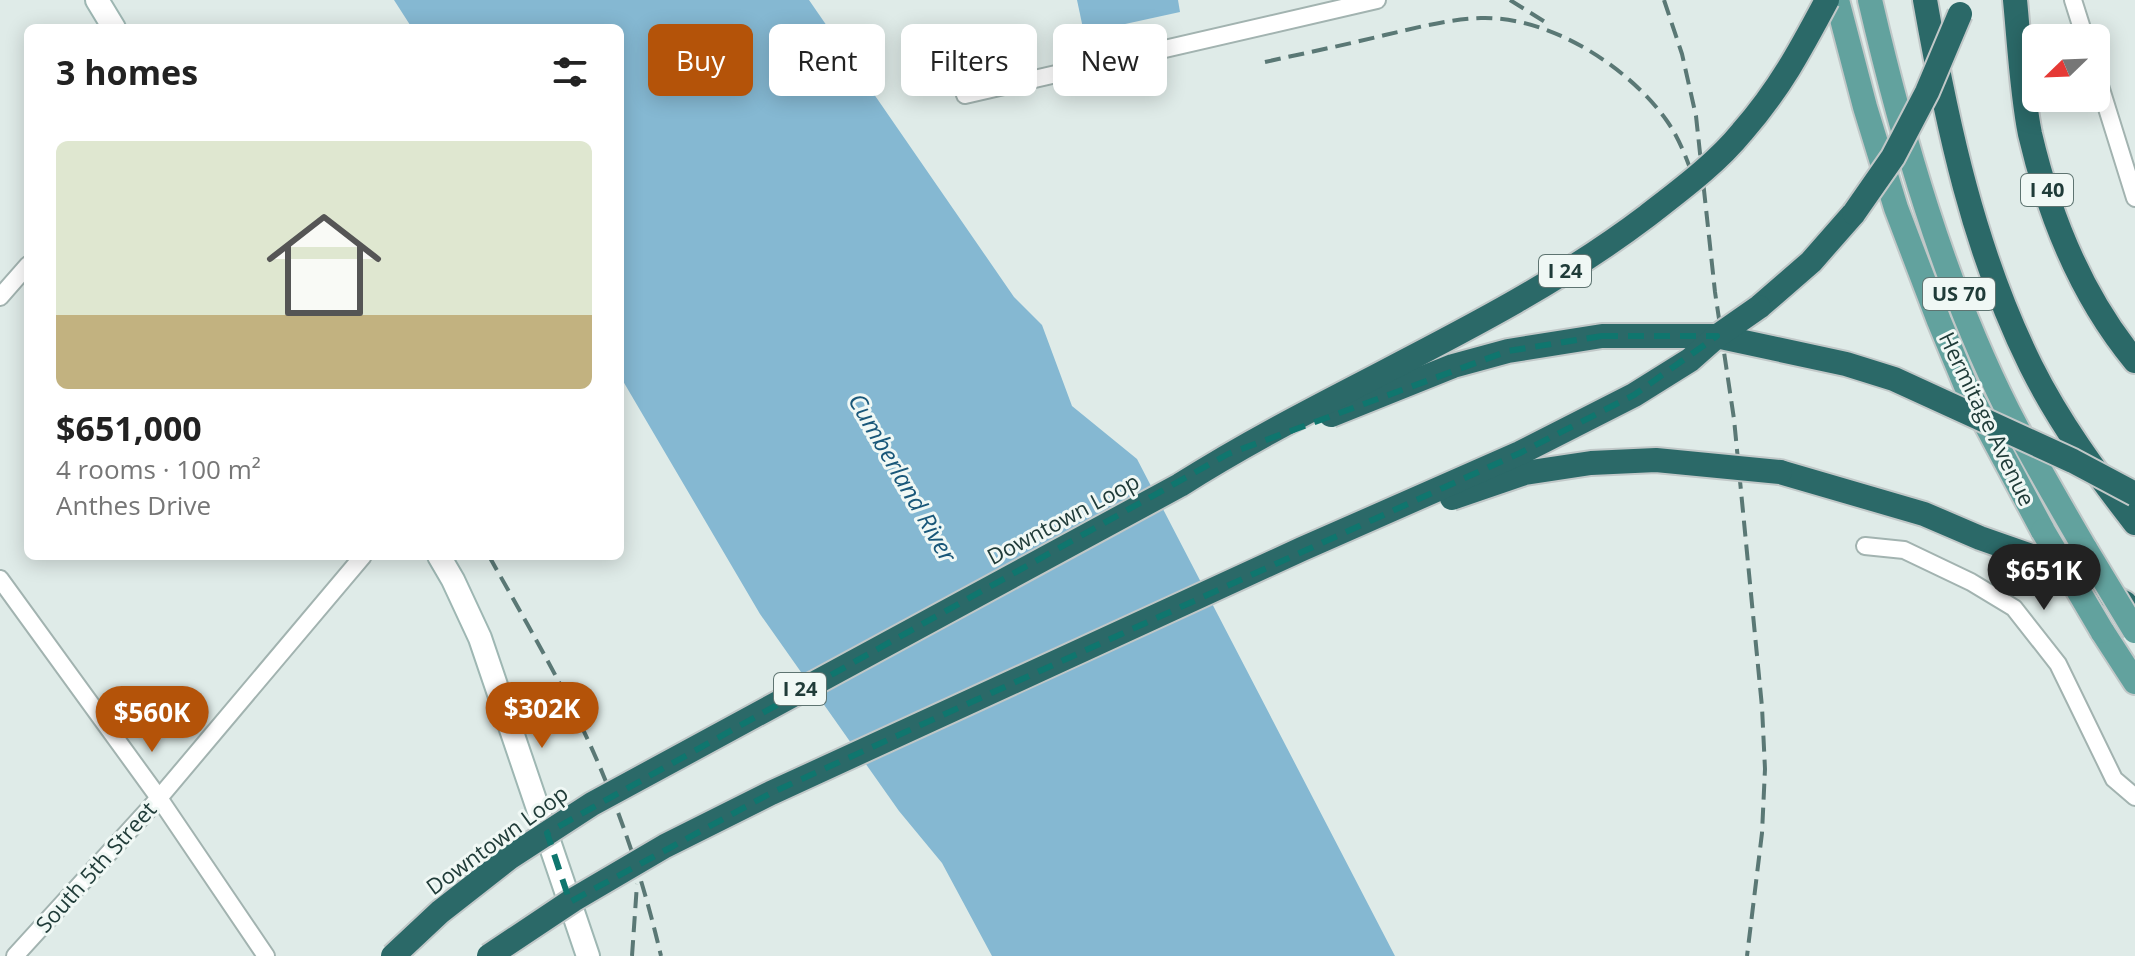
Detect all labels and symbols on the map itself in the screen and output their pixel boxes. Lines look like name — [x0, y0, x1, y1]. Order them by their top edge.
north arrow — [2022, 24, 2110, 112]
road number: I 40 — [2021, 174, 2073, 206]
road number: I 24 — [1539, 255, 1591, 287]
road number: US 70 — [1923, 278, 1995, 310]
street label: Hermitage Avenue — [1933, 327, 2043, 511]
water label: Cumberland River — [842, 387, 966, 569]
street label: Downtown Loop — [981, 465, 1144, 571]
pin: $651K — [1988, 544, 2100, 612]
road number: I 24 — [774, 673, 826, 705]
pin: $302K — [486, 682, 598, 750]
pin: $560K — [96, 686, 208, 754]
street label: Downtown Loop — [419, 778, 573, 901]
street label: South 5th Street — [28, 794, 162, 938]

